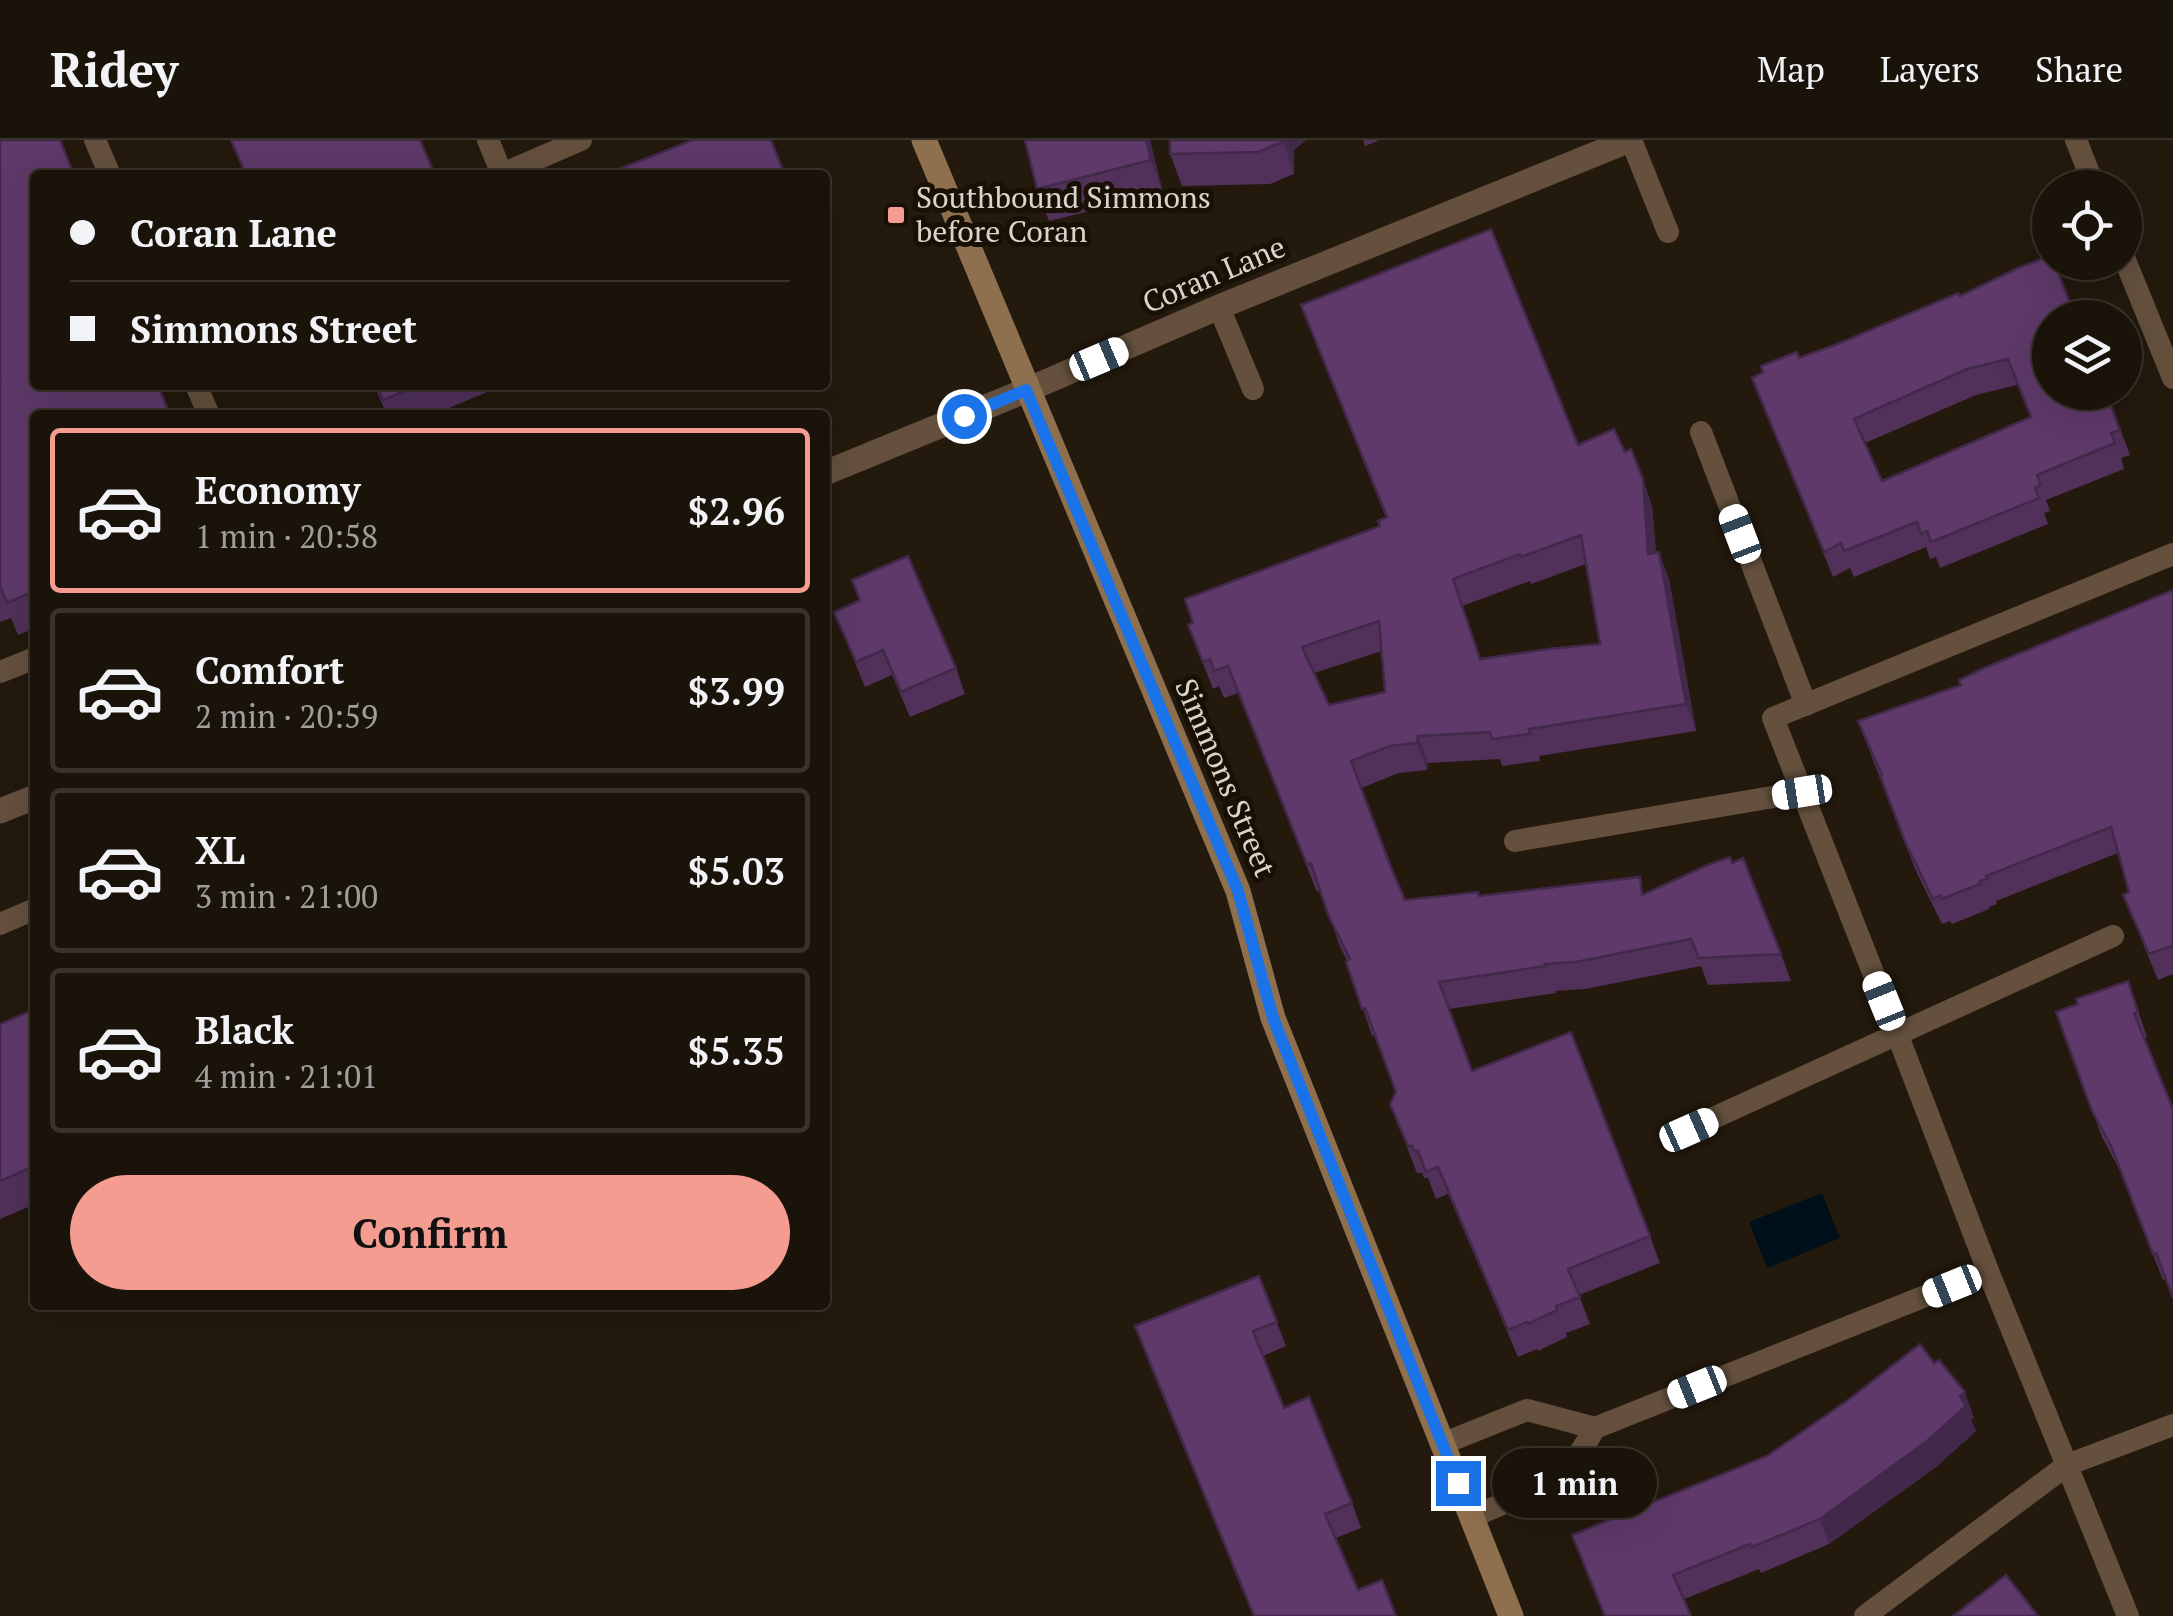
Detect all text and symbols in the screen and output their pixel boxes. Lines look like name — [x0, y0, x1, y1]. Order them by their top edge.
text: Ridey — [50, 37, 178, 101]
text: Map — [1757, 46, 1825, 92]
text: Layers — [1880, 46, 1980, 92]
text: Share — [2035, 46, 2123, 92]
map controls — [2032, 170, 2142, 410]
button: locate — [2032, 170, 2142, 280]
place label: Southbound Simmons before Coran — [916, 177, 1211, 251]
marker: Southbound Simmons before Coran — [885, 204, 907, 226]
text: Coran Lane — [130, 208, 337, 258]
street label: Coran Lane — [1136, 226, 1291, 322]
button: layers — [2032, 300, 2142, 410]
text: Simmons Street — [130, 304, 417, 354]
car — [1066, 333, 1132, 385]
route start — [942, 394, 987, 439]
text: Economy — [195, 465, 361, 515]
icon: car — [75, 466, 165, 556]
text: $2.96 — [688, 486, 785, 536]
car — [1715, 501, 1765, 567]
text: 1 min · 20:58 — [195, 515, 378, 557]
text: Comfort — [195, 645, 344, 695]
icon: car — [75, 646, 165, 736]
text: $3.99 — [688, 666, 785, 716]
street label: Simmons Street — [1166, 672, 1286, 883]
text: 2 min · 20:59 — [195, 695, 378, 737]
car — [1770, 772, 1834, 812]
text: XL — [195, 825, 245, 875]
icon: car — [75, 826, 165, 916]
text: $5.03 — [688, 846, 785, 896]
text: 3 min · 21:00 — [195, 875, 378, 917]
car — [1859, 968, 1909, 1034]
text: Black — [195, 1005, 294, 1055]
icon: car — [75, 1006, 165, 1096]
text: $5.35 — [688, 1026, 785, 1076]
text: 4 min · 21:01 — [195, 1055, 378, 1097]
car — [1655, 1104, 1723, 1156]
button: Confirm — [70, 1175, 790, 1290]
car — [1919, 1261, 1985, 1311]
car — [1664, 1362, 1730, 1412]
callout: 1 min — [1493, 1448, 1658, 1518]
route end — [1436, 1461, 1481, 1506]
text: 1 min — [1531, 1462, 1618, 1504]

